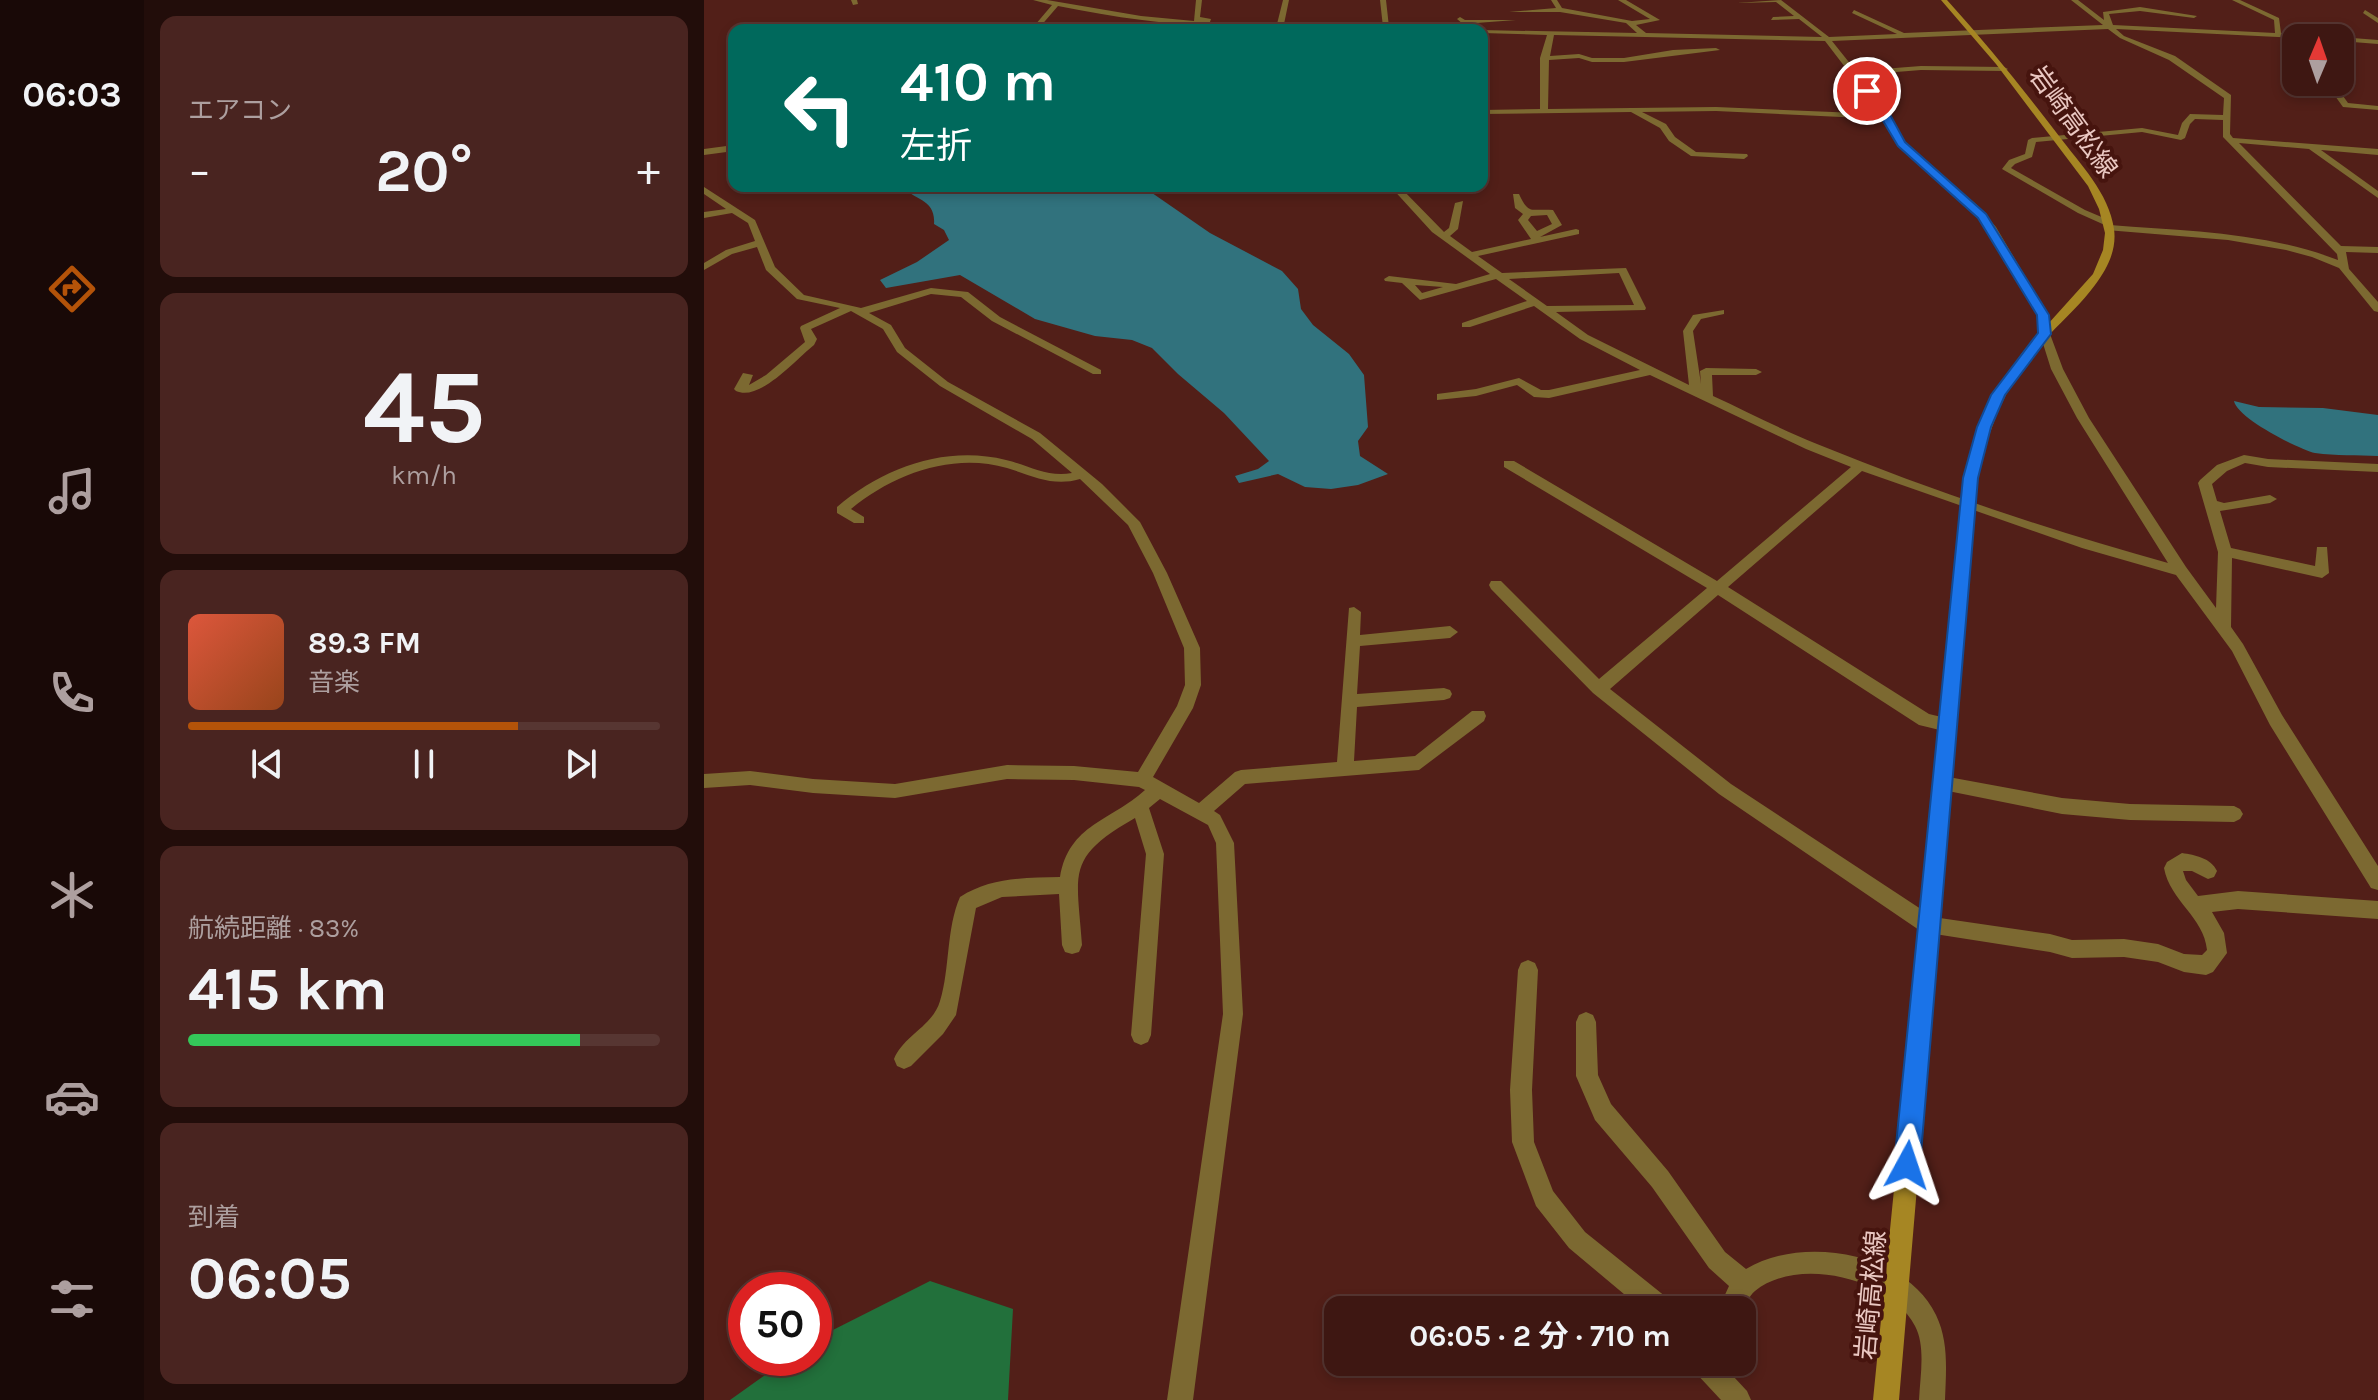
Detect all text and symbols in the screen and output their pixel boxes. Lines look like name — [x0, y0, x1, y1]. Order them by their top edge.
north arrow — [2282, 24, 2354, 96]
map controls — [2282, 24, 2354, 96]
text: 410 m — [900, 49, 1056, 114]
icon: left — [768, 56, 872, 160]
pin — [1833, 57, 1901, 125]
street label: 岩崎高松線 — [2022, 60, 2124, 184]
icon: arrive — [1845, 69, 1889, 113]
text: 06:03 — [22, 73, 122, 115]
text: エアコン — [188, 95, 292, 126]
text: 左折 — [900, 125, 972, 167]
text: 20° — [375, 136, 473, 206]
text: − — [188, 145, 211, 196]
text: + — [637, 145, 660, 196]
icon: directions — [44, 261, 100, 317]
text: 45 — [363, 347, 485, 468]
text: km/h — [391, 460, 457, 491]
icon: music — [44, 463, 100, 519]
text: 89.3 FM — [308, 625, 421, 661]
icon: phone — [44, 665, 100, 721]
text: 音楽 — [308, 667, 360, 698]
icon: previous — [245, 742, 289, 786]
icon: pause — [402, 742, 446, 786]
icon: next — [559, 742, 603, 786]
icon: climate — [44, 867, 100, 923]
text: 航続距離 · 83% — [188, 913, 359, 944]
text: 415 km — [188, 954, 388, 1024]
icon: car — [44, 1069, 100, 1125]
position arrow — [1865, 1123, 1949, 1207]
text: 到着 — [188, 1202, 240, 1233]
street label: 岩崎高松線 — [1850, 1229, 1892, 1361]
text: 06:05 — [188, 1243, 351, 1313]
icon: filters — [44, 1271, 100, 1327]
speed limit sign: 50 — [728, 1272, 832, 1376]
text: 06:05 · 2 分 · 710 m — [1409, 1318, 1671, 1354]

